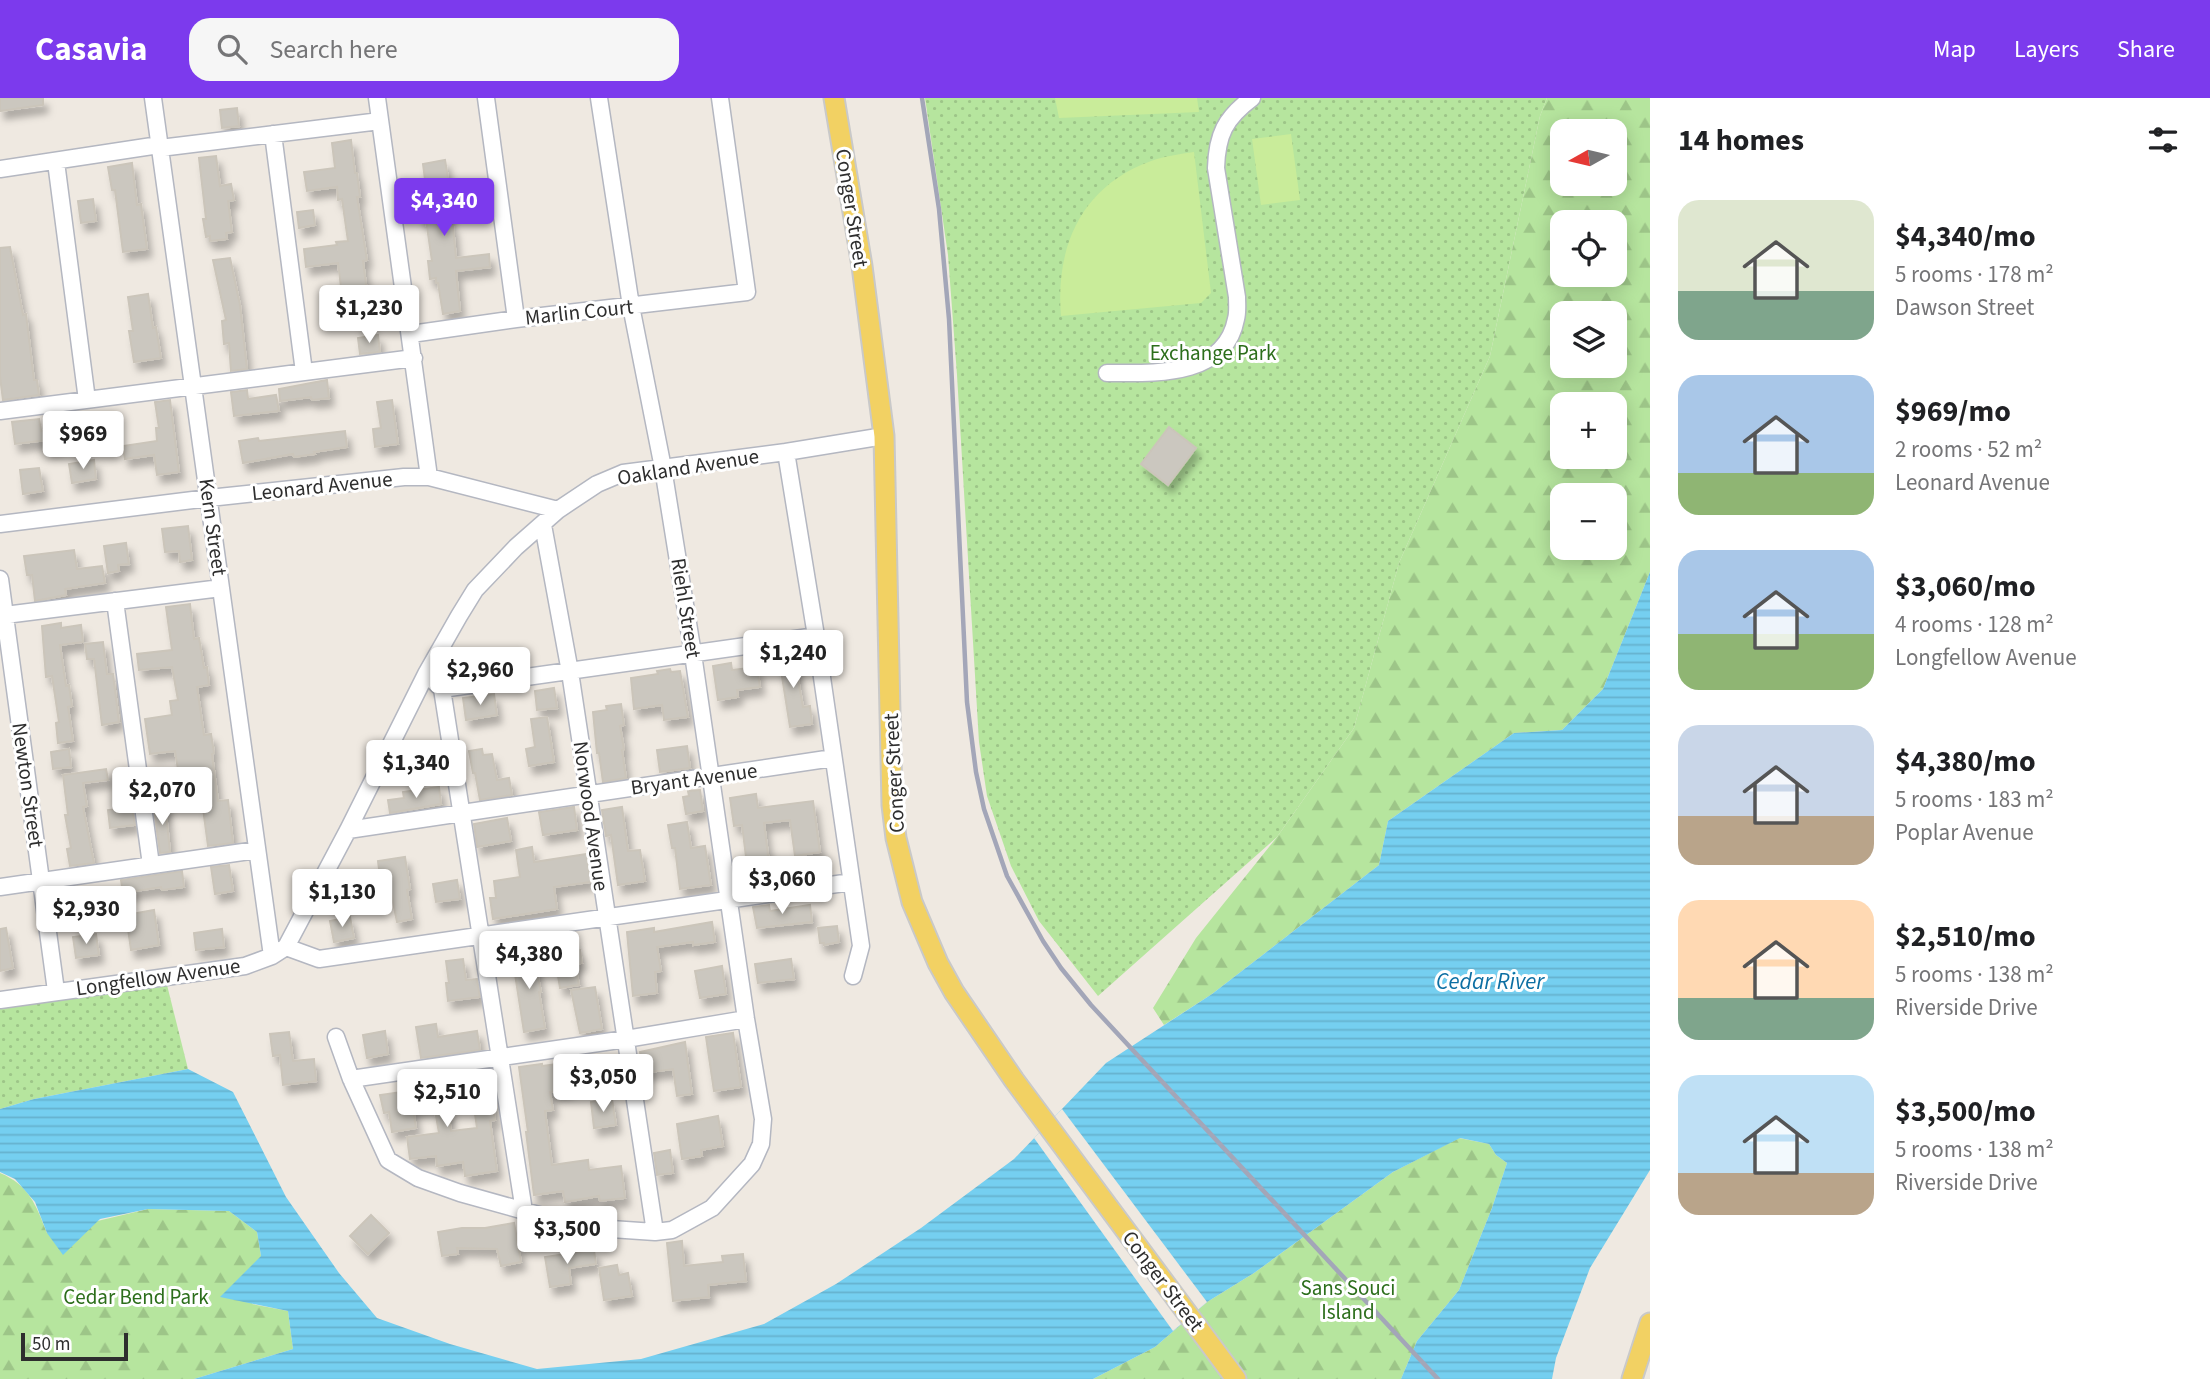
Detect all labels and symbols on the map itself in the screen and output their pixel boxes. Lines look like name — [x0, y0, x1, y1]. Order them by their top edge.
north arrow — [1550, 119, 1628, 196]
street label: Conger Street — [828, 147, 876, 269]
pin: $4,340 — [387, 178, 501, 238]
pin: $1,230 — [312, 286, 426, 345]
street label: Marlin Court — [523, 291, 635, 333]
park label: Exchange Park — [1150, 338, 1277, 368]
pin: $969 — [42, 412, 124, 471]
street label: Oakland Avenue — [615, 441, 761, 493]
street label: Leonard Avenue — [250, 464, 394, 508]
street label: Kern Street — [191, 476, 235, 578]
street label: Riehl Street — [663, 556, 709, 660]
pin: $1,240 — [736, 630, 850, 690]
pin: $2,960 — [423, 648, 537, 707]
street label: Conger Street — [876, 712, 912, 834]
street label: Newton Street — [4, 721, 52, 849]
street label: Norwood Avenue — [566, 739, 616, 893]
pin: $1,340 — [359, 740, 473, 800]
street label: Bryant Avenue — [629, 755, 759, 803]
pin: $2,070 — [105, 768, 219, 827]
pin: $3,060 — [725, 856, 839, 916]
pin: $1,130 — [285, 870, 399, 929]
pin: $2,930 — [29, 886, 143, 946]
pin: $4,380 — [472, 932, 586, 991]
street label: Longfellow Avenue — [74, 951, 242, 1003]
water label: Cedar River — [1436, 965, 1545, 998]
pin: $3,050 — [546, 1054, 660, 1114]
pin: $2,510 — [390, 1070, 504, 1129]
pin: $3,500 — [510, 1206, 624, 1266]
street label: Conger Street — [1115, 1224, 1211, 1338]
park label: Sans Souci Island — [1300, 1273, 1396, 1327]
park label: Cedar Bend Park — [63, 1282, 209, 1312]
scale bar — [21, 1330, 128, 1362]

